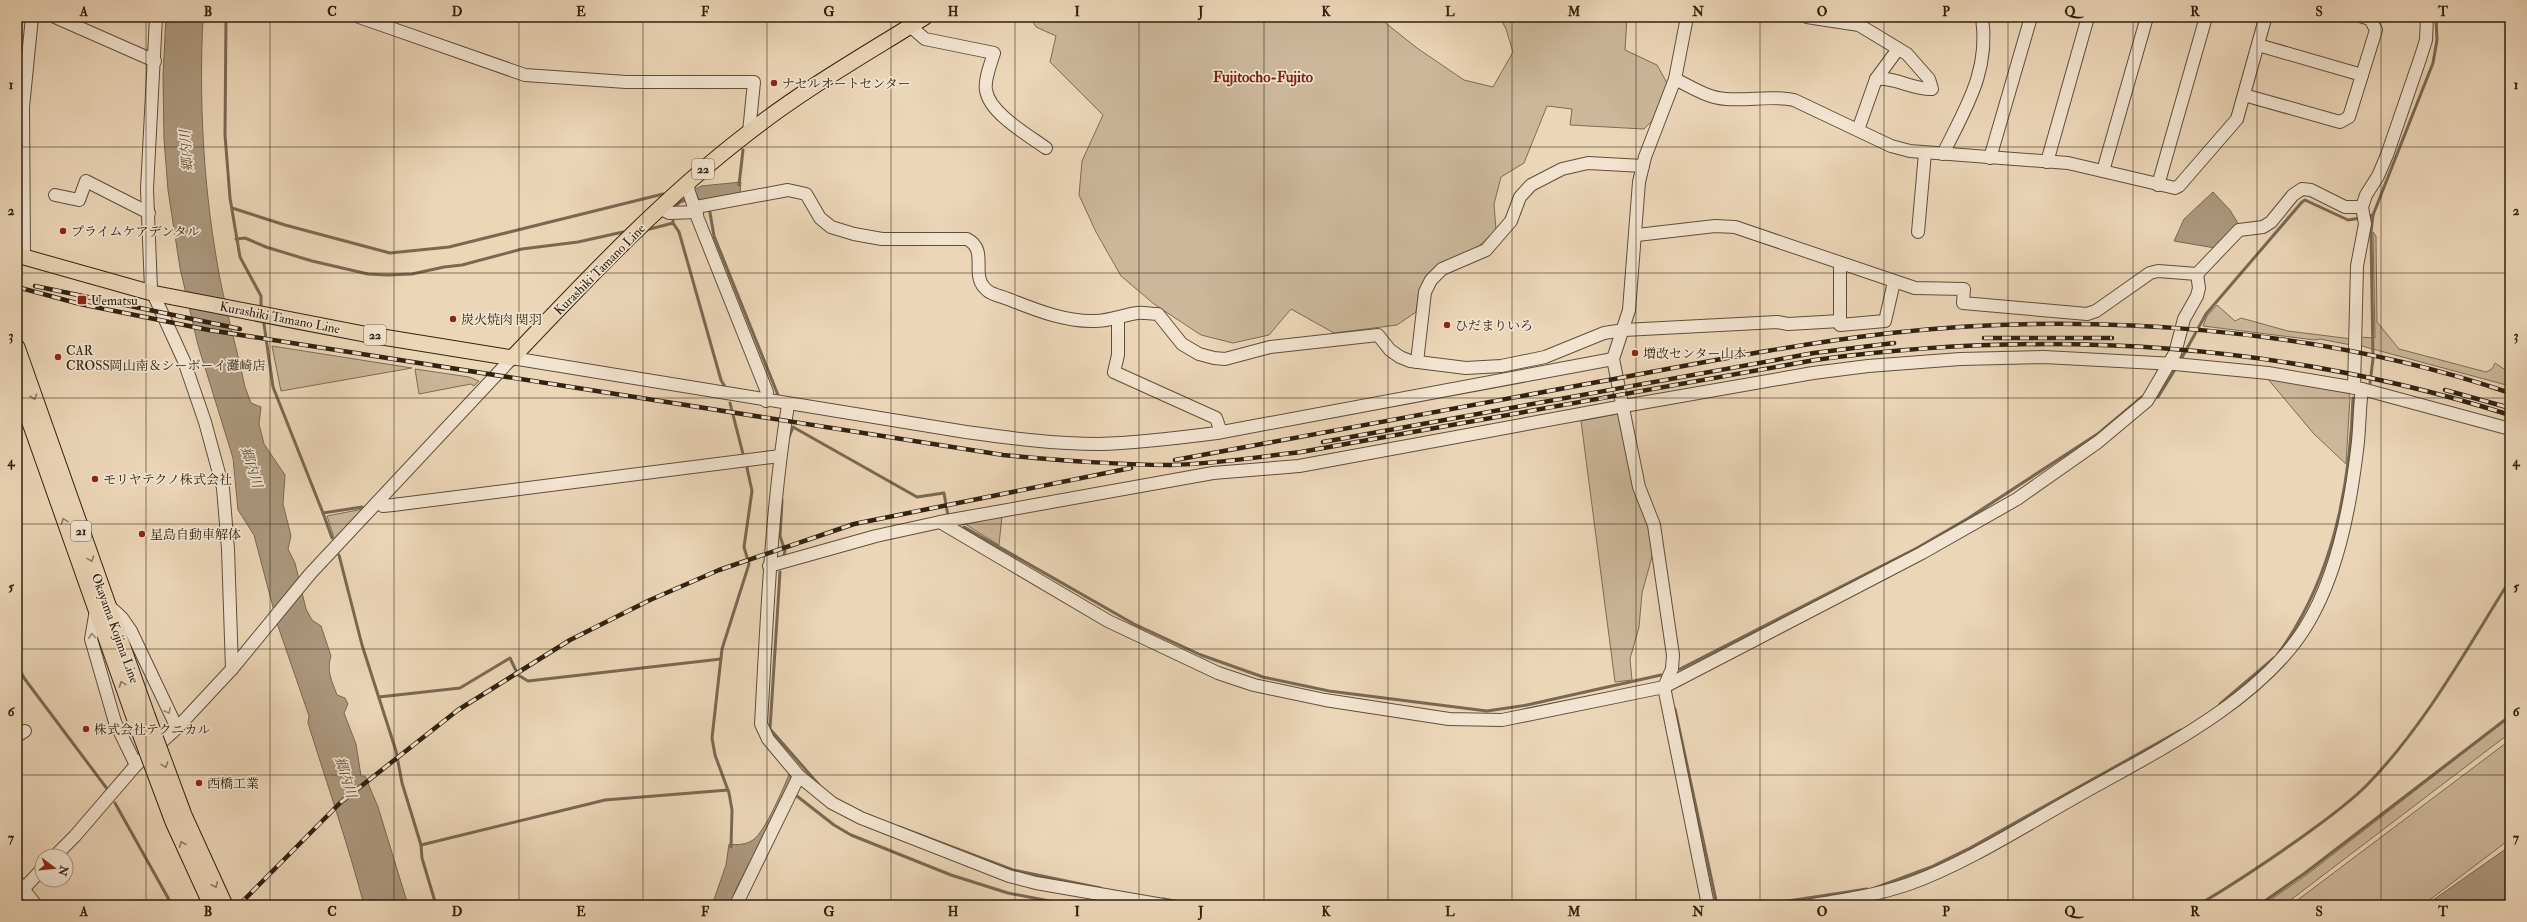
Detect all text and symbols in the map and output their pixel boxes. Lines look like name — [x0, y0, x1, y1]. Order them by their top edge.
text: A — [79, 4, 89, 20]
text: B — [204, 4, 212, 20]
text: C — [327, 4, 337, 20]
text: D — [452, 4, 463, 20]
text: E — [576, 4, 586, 20]
text: F — [701, 4, 710, 20]
text: G — [824, 4, 835, 20]
text: H — [948, 4, 959, 20]
text: I — [1074, 4, 1080, 20]
text: J — [1197, 4, 1204, 21]
text: K — [1321, 4, 1331, 20]
text: L — [1445, 4, 1455, 20]
text: M — [1567, 4, 1581, 20]
text: N — [1691, 4, 1704, 20]
text: O — [1817, 4, 1828, 20]
text: P — [1942, 4, 1950, 20]
text: Q — [2065, 4, 2085, 20]
text: R — [2190, 4, 2200, 20]
text: S — [2315, 4, 2323, 20]
text: T — [2437, 4, 2448, 20]
district label: Fujitocho-Fujito — [1213, 68, 1314, 87]
place label: ナセルオートセンター — [782, 76, 911, 92]
text: 1 — [9, 77, 14, 93]
text: 1 — [2514, 77, 2519, 93]
marker: ナセルオートセンター — [769, 78, 779, 88]
water label: 郷内川 — [176, 127, 196, 173]
road number: 22 — [692, 159, 714, 179]
text: 2 — [8, 203, 15, 219]
text: 2 — [2513, 203, 2520, 219]
street label: Kurashiki Tamano Line — [551, 220, 649, 319]
place label: プライムケアデンタル — [71, 224, 200, 240]
marker: プライムケアデンタル — [58, 226, 68, 236]
place label: Uematsu — [91, 293, 138, 309]
marker: Uematsu — [76, 294, 88, 306]
street label: Kurashiki Tamano Line — [218, 298, 342, 338]
place label: 炭火焼肉 関羽 — [461, 312, 542, 328]
marker: 炭火焼肉 関羽 — [448, 314, 458, 324]
place label: ひだまりいろ — [1455, 318, 1533, 334]
marker: ひだまりいろ — [1442, 320, 1452, 330]
road number: 22 — [364, 325, 386, 345]
text: 3 — [9, 328, 14, 344]
text: 3 — [2514, 328, 2519, 344]
place label: CAR CROSS岡山南＆シーボーイ灘崎店 — [66, 343, 266, 374]
place label: 増改センター山本 — [1643, 346, 1746, 362]
marker: 増改センター山本 — [1630, 348, 1640, 358]
marker: CAR CROSS岡山南＆シーボーイ灘崎店 — [53, 352, 63, 362]
one-way arrow — [29, 393, 38, 400]
water label: 郷内川 — [237, 445, 266, 492]
text: 4 — [6, 454, 15, 470]
text: 4 — [2511, 454, 2520, 470]
place label: モリヤテクノ株式会社 — [103, 472, 232, 488]
marker: モリヤテクノ株式会社 — [90, 474, 100, 484]
one-way arrow — [61, 518, 69, 525]
road number: 21 — [71, 521, 91, 541]
place label: 星島自動車解体 — [150, 527, 241, 543]
marker: 星島自動車解体 — [137, 529, 147, 539]
one-way arrow — [87, 556, 95, 563]
street label: Okayama Kojima Line — [87, 571, 143, 686]
text: 5 — [8, 579, 14, 595]
text: 5 — [2513, 579, 2519, 595]
one-way arrow — [87, 633, 96, 640]
one-way arrow — [118, 680, 126, 687]
text: 6 — [8, 704, 16, 720]
text: 6 — [2513, 704, 2521, 720]
one-way arrow — [163, 706, 171, 714]
place label: 株式会社テクニカル — [94, 722, 210, 738]
marker: 株式会社テクニカル — [81, 724, 91, 734]
water label: 郷内川 — [331, 755, 360, 802]
one-way arrow — [161, 762, 169, 769]
place label: 西橋工業 — [207, 776, 259, 792]
marker: 西橋工業 — [194, 778, 204, 788]
text: 7 — [8, 830, 15, 846]
text: 7 — [2513, 830, 2520, 846]
one-way arrow — [179, 841, 187, 849]
north arrow — [34, 848, 74, 888]
text: N — [55, 863, 71, 878]
one-way arrow — [210, 881, 218, 889]
text: A — [79, 904, 89, 920]
text: B — [204, 904, 212, 920]
text: C — [327, 904, 337, 920]
text: D — [452, 904, 463, 920]
text: E — [576, 904, 586, 920]
text: F — [701, 904, 710, 920]
text: G — [824, 904, 835, 920]
text: H — [948, 904, 959, 920]
text: I — [1074, 904, 1080, 920]
text: J — [1197, 904, 1204, 921]
text: K — [1321, 904, 1331, 920]
text: L — [1445, 904, 1455, 920]
text: M — [1567, 904, 1581, 920]
text: N — [1691, 904, 1704, 920]
text: O — [1817, 904, 1828, 920]
text: P — [1942, 904, 1950, 920]
text: Q — [2065, 904, 2085, 920]
text: R — [2190, 904, 2200, 920]
text: S — [2315, 904, 2323, 920]
text: T — [2437, 904, 2448, 920]

